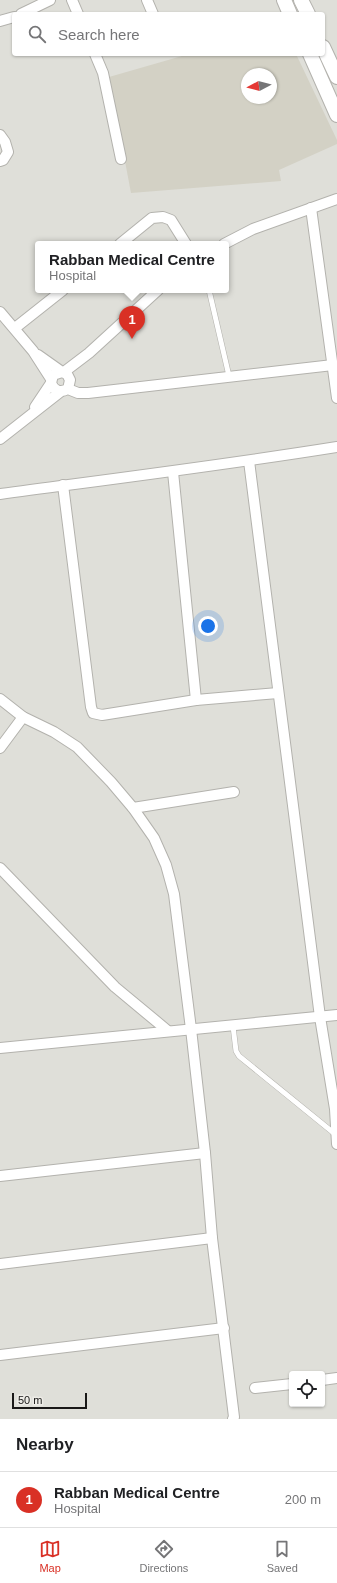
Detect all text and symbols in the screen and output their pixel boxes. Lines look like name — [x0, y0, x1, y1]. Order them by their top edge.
search box — [12, 12, 325, 56]
icon: search — [26, 23, 48, 45]
text: Search here — [58, 26, 140, 43]
north arrow — [241, 68, 277, 104]
popup — [35, 241, 229, 293]
text: Rabban Medical Centre — [49, 251, 215, 268]
text: Hospital — [49, 268, 96, 283]
pin: 1 — [119, 306, 145, 339]
your location — [198, 616, 218, 636]
map controls — [289, 1371, 325, 1407]
button: locate — [289, 1371, 325, 1407]
scale bar — [12, 1391, 87, 1410]
text: 50 m — [18, 1394, 42, 1406]
text: Nearby — [16, 1435, 74, 1454]
text: Rabban Medical Centre — [54, 1484, 220, 1501]
text: 1 — [25, 1492, 33, 1507]
text: 200 m — [285, 1492, 321, 1507]
text: Hospital — [54, 1501, 101, 1516]
tab: Map — [39, 1538, 61, 1574]
tab: Directions — [139, 1538, 188, 1574]
tab: Saved — [267, 1538, 298, 1574]

